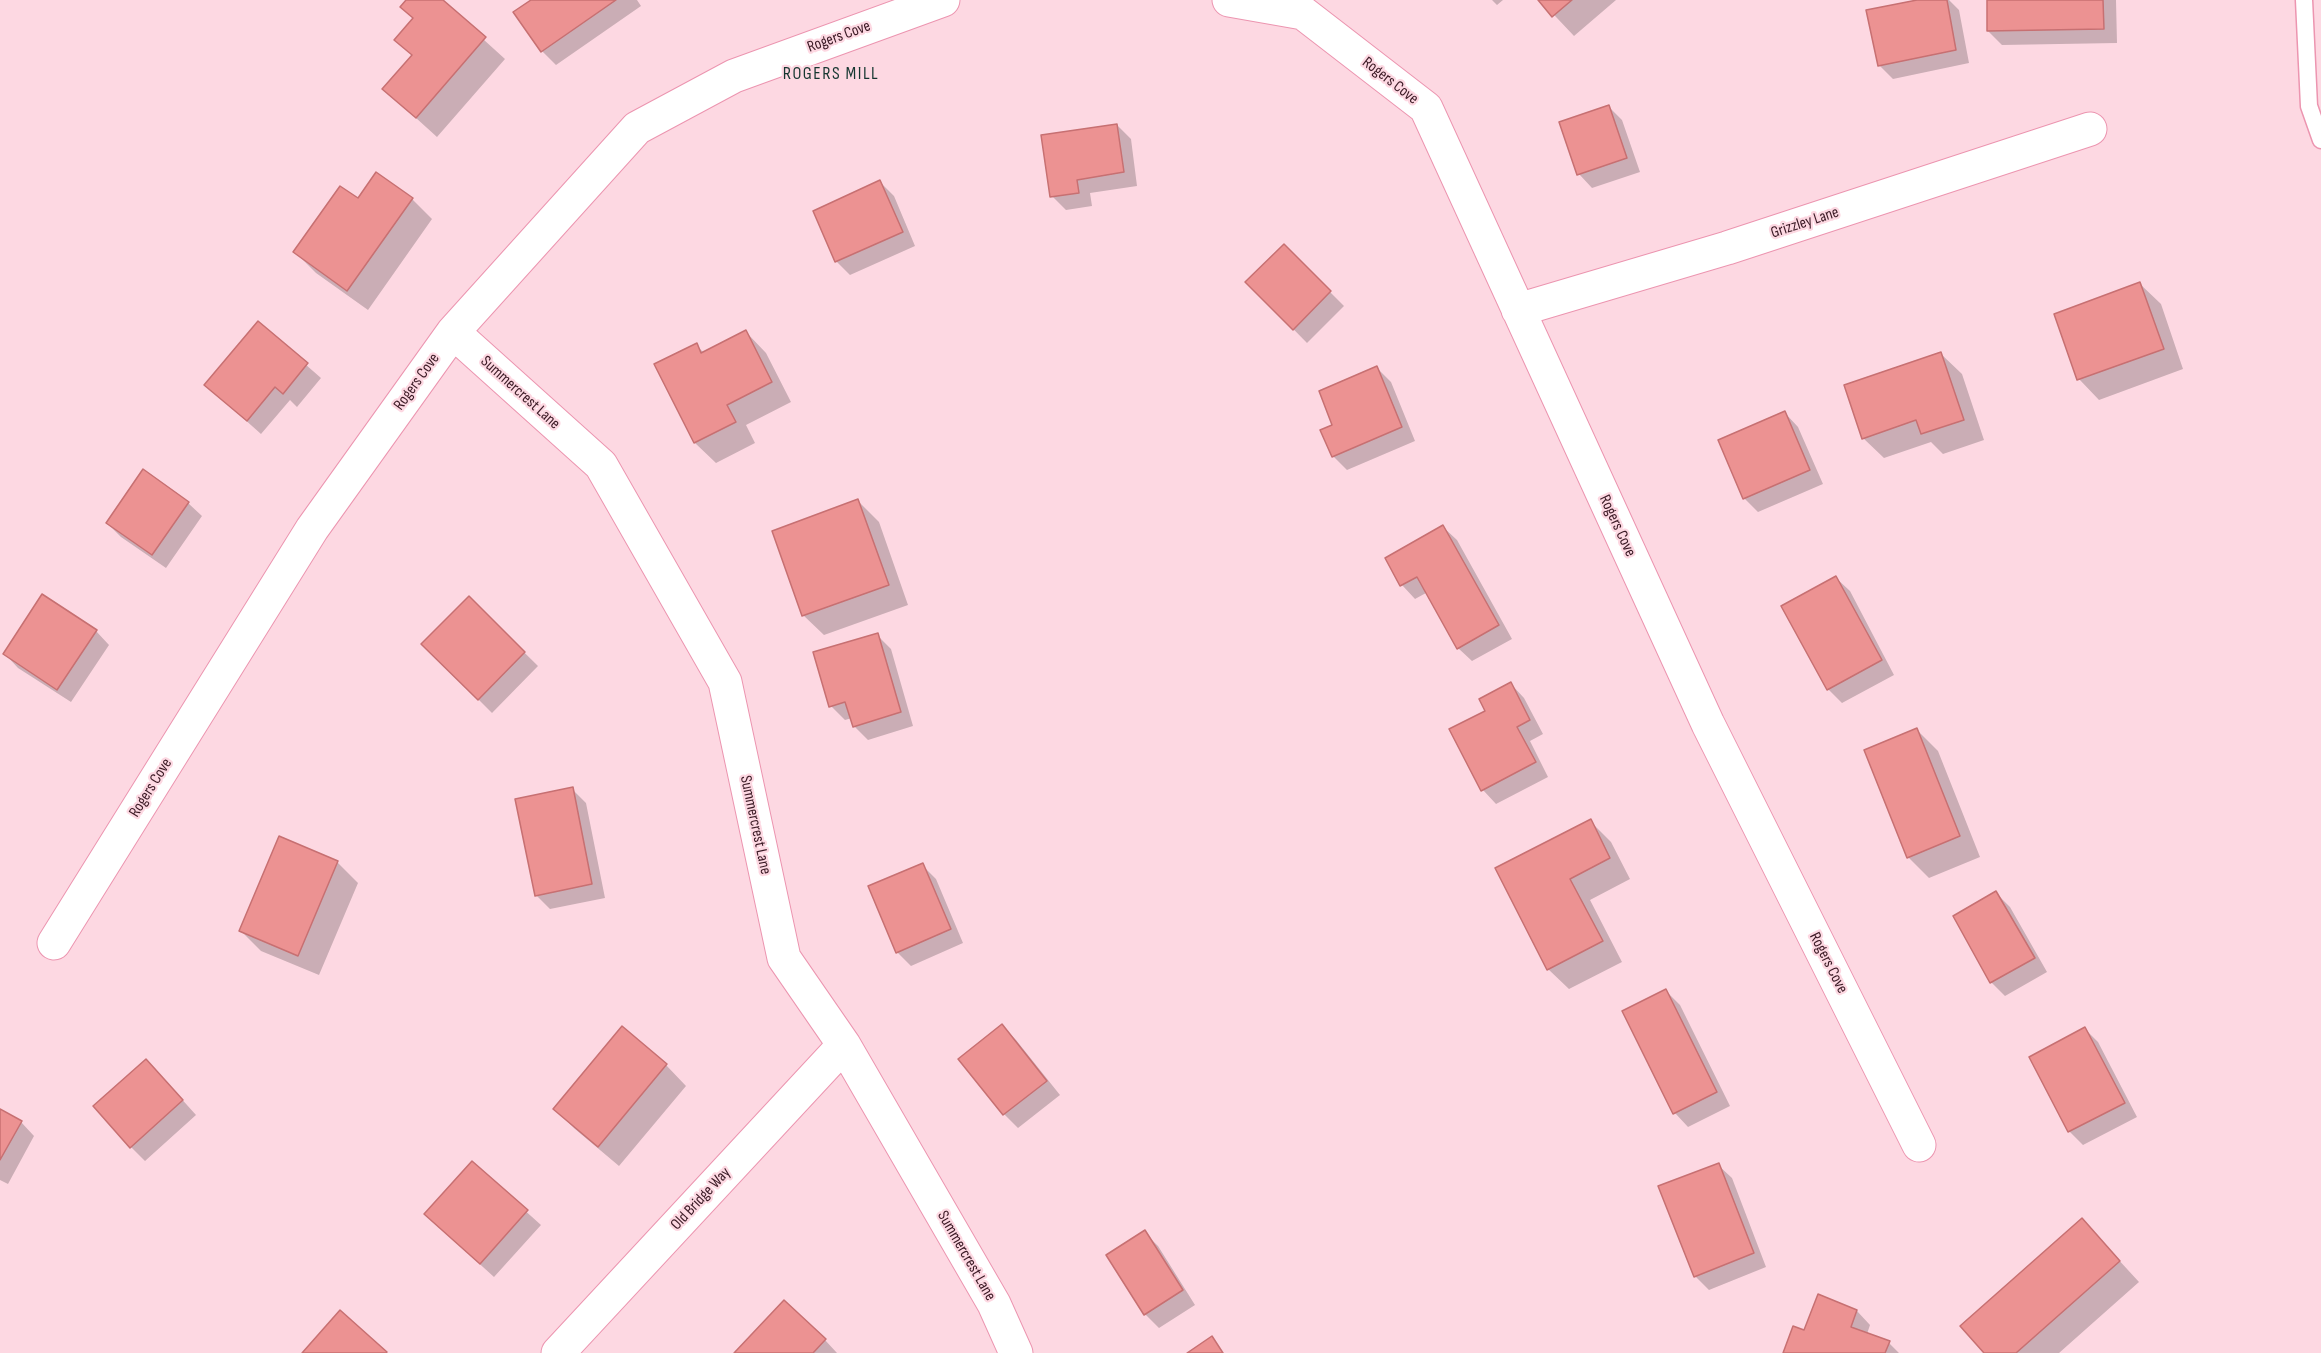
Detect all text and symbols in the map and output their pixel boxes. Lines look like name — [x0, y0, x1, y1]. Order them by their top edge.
street label: Rogers Cove — [805, 17, 873, 57]
street label: Rogers Cove — [1358, 53, 1422, 109]
district label: ROGERS MILL — [783, 63, 879, 85]
street label: Grizzley Lane — [1769, 203, 1841, 243]
street label: Rogers Cove — [390, 350, 444, 414]
street label: Summercrest Lane — [476, 352, 564, 434]
street label: Rogers Cove — [1594, 492, 1640, 560]
street label: Rogers Cove — [125, 755, 177, 821]
street label: Summercrest Lane — [735, 774, 775, 876]
street label: Rogers Cove — [1805, 929, 1851, 997]
street label: Old Bridge Way — [667, 1164, 735, 1234]
street label: Summercrest Lane — [933, 1208, 999, 1304]

